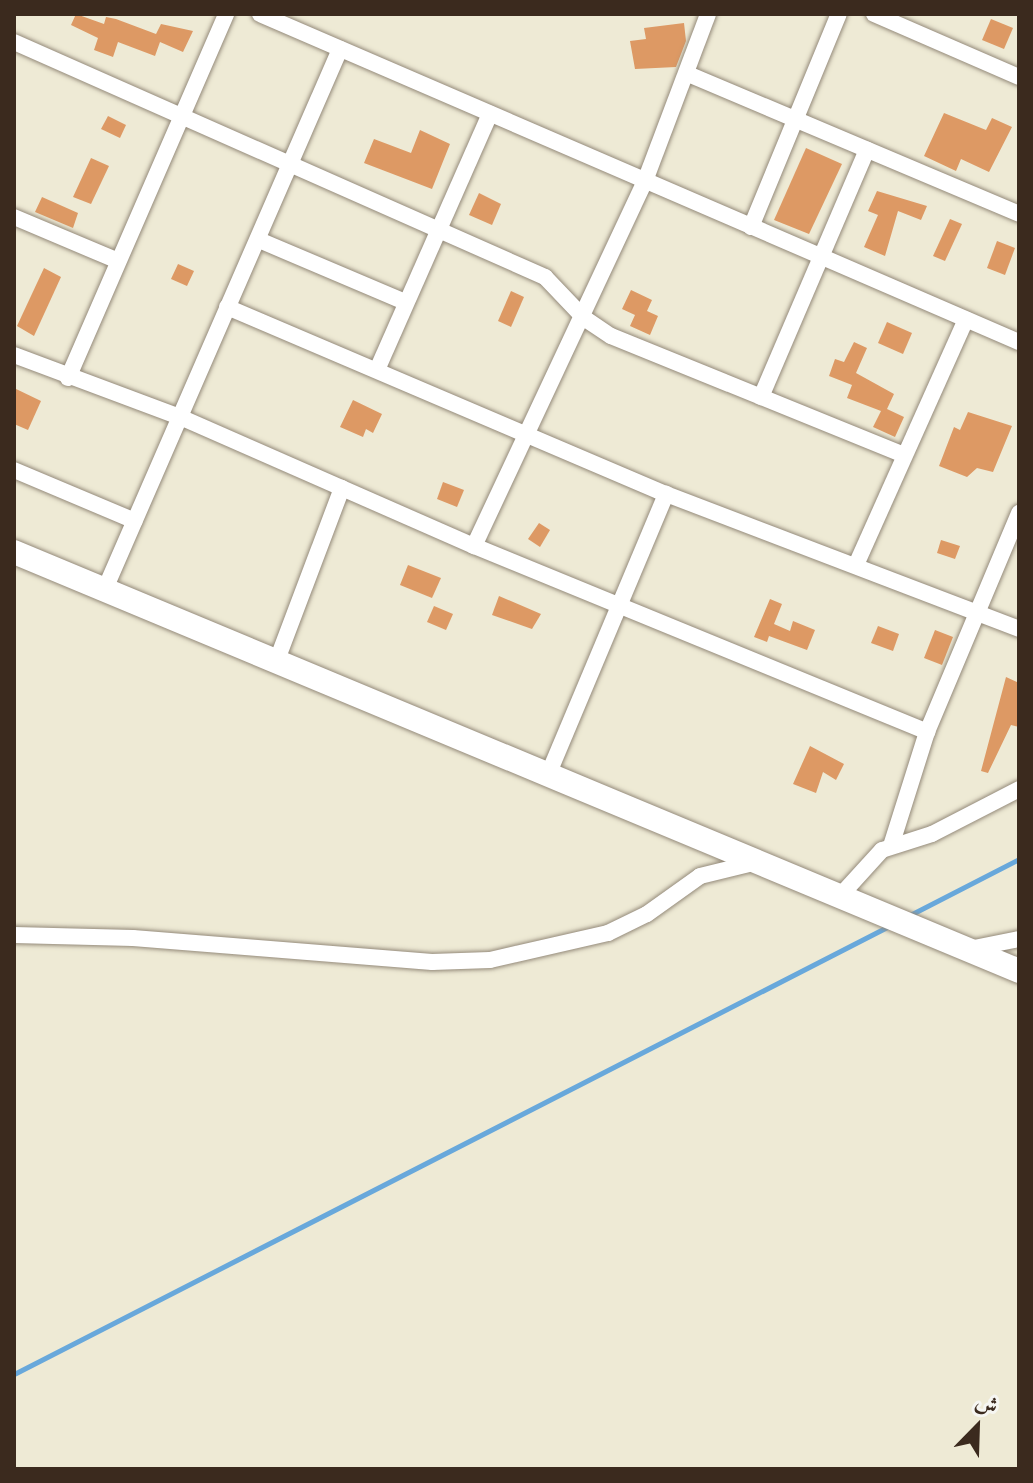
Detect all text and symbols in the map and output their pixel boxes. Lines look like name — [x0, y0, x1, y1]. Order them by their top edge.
north arrow — [937, 1387, 1017, 1467]
text: ش — [972, 1391, 1001, 1419]

